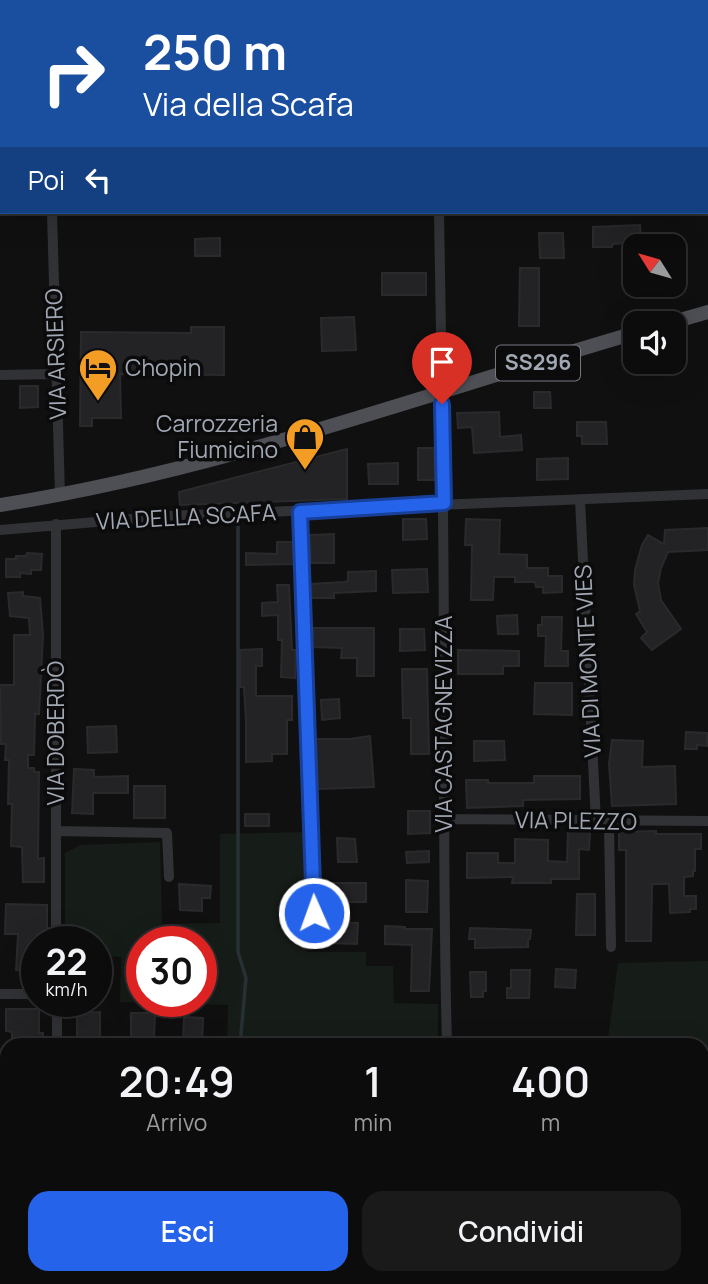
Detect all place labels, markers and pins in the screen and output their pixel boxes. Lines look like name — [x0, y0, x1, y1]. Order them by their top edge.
pin — [412, 332, 472, 404]
hotel icon: Chopin — [77, 347, 119, 402]
place label: Chopin — [125, 351, 201, 383]
place label: Carrozzeria Fiumicino — [156, 407, 278, 465]
shop icon: Carrozzeria Fiumicino — [284, 416, 326, 471]

